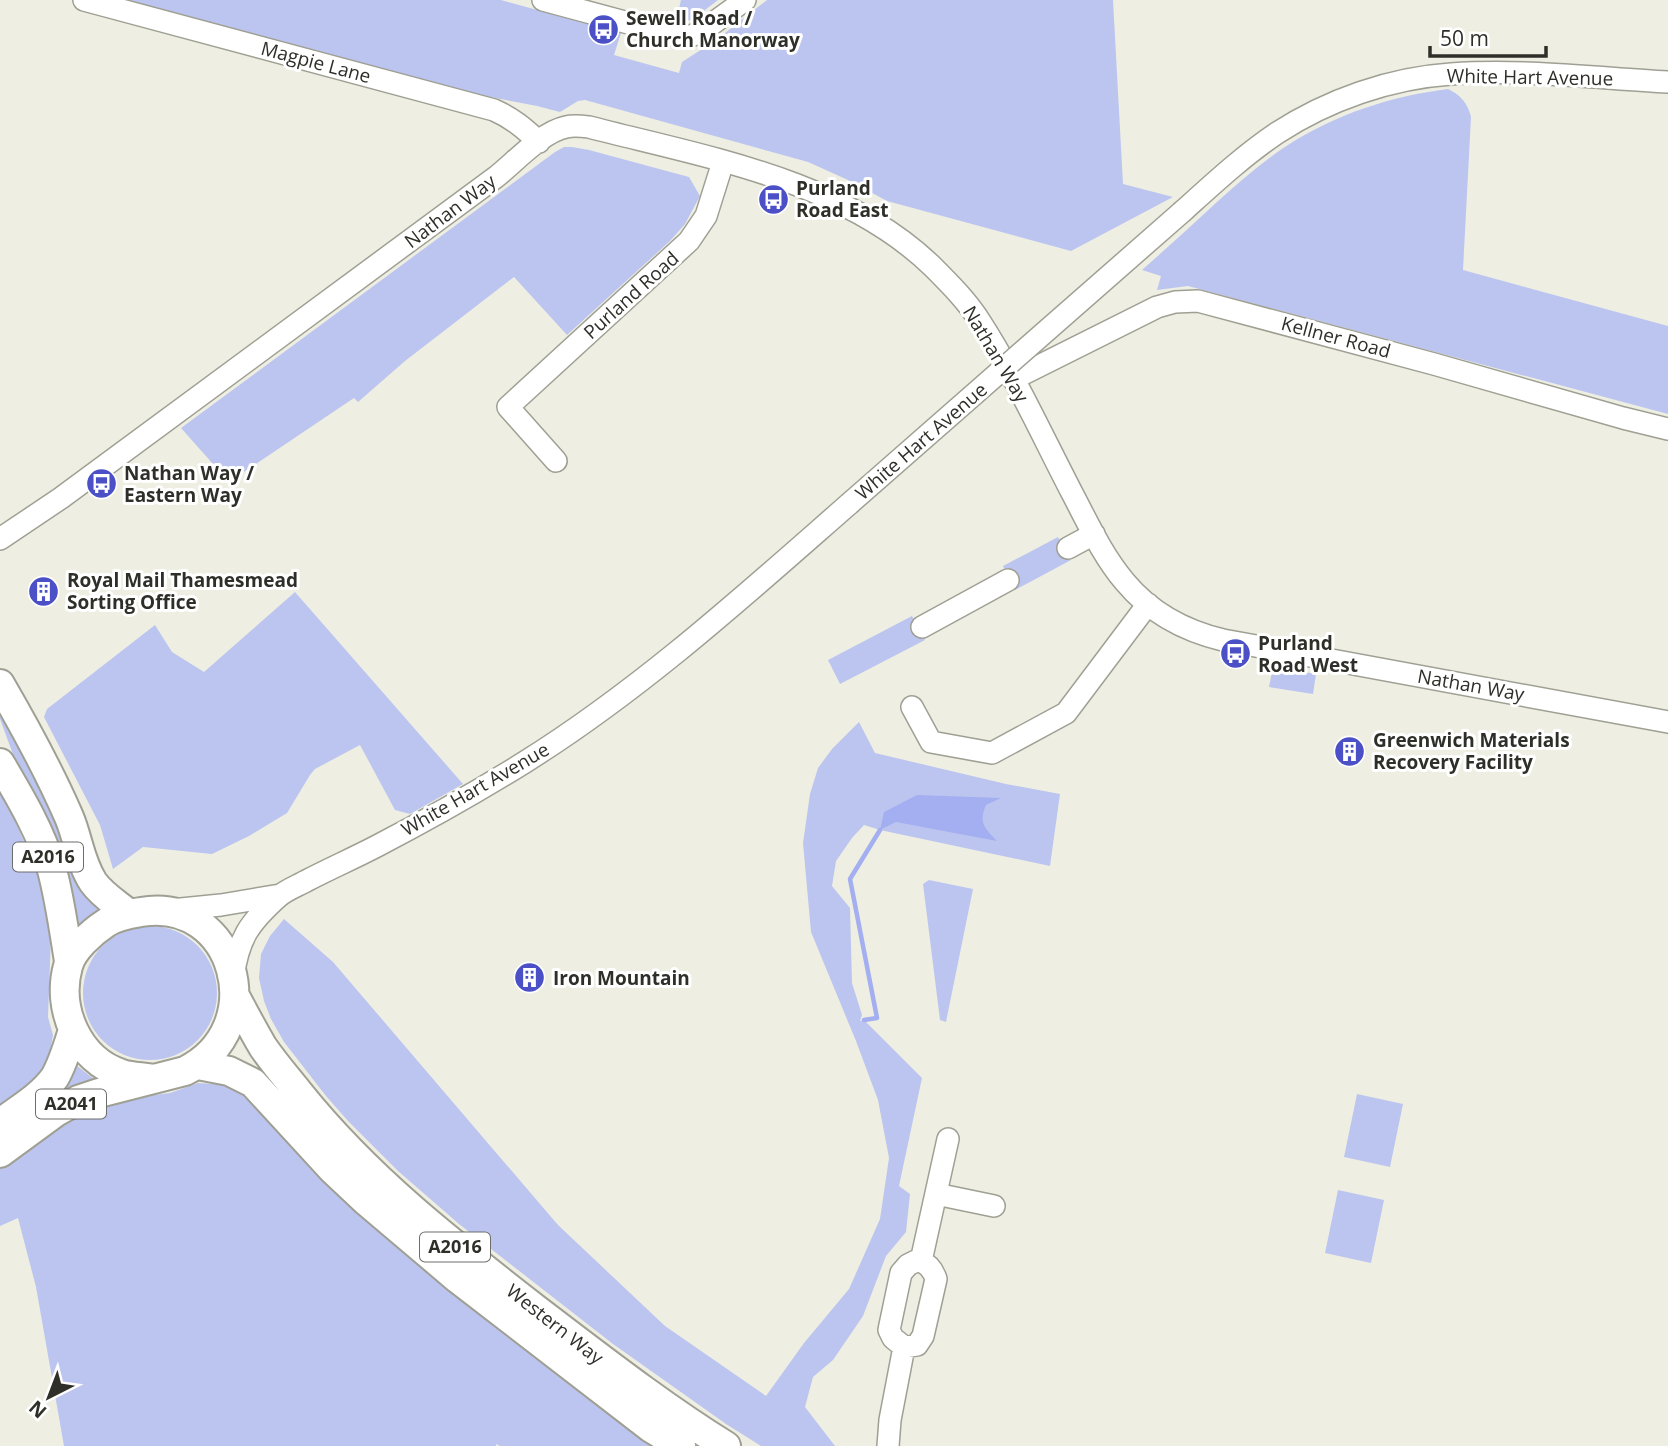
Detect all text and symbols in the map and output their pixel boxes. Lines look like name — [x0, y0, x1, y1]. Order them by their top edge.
place label: Sewell Road / Church Manorway — [626, 5, 800, 53]
bus stop icon: Sewell Road / Church Manorway — [586, 12, 620, 46]
scale bar — [1430, 14, 1546, 58]
text: 50 m — [1440, 24, 1489, 52]
street label: Magpie Lane — [258, 35, 374, 89]
street label: White Hart Avenue — [1447, 63, 1613, 91]
street label: Nathan Way — [399, 168, 501, 254]
place label: Purland Road East — [796, 175, 889, 223]
bus stop icon: Purland Road East — [756, 182, 790, 216]
street label: Purland Road — [578, 245, 684, 345]
street label: Nathan Way — [957, 301, 1035, 407]
street label: Kellner Road — [1278, 310, 1394, 364]
street label: White Hart Avenue — [850, 377, 992, 505]
place label: Nathan Way / Eastern Way — [124, 460, 254, 508]
bus stop icon: Nathan Way / Eastern Way — [84, 467, 118, 501]
place label: Royal Mail Thamesmead Sorting Office — [67, 567, 298, 615]
building icon: Royal Mail Thamesmead Sorting Office — [27, 574, 61, 608]
place label: Purland Road West — [1258, 630, 1358, 678]
bus stop icon: Purland Road West — [1218, 637, 1252, 671]
street label: Nathan Way — [1416, 663, 1527, 707]
place label: Greenwich Materials Recovery Facility — [1373, 727, 1570, 775]
building icon: Greenwich Materials Recovery Facility — [1333, 734, 1367, 768]
street label: White Hart Avenue — [396, 736, 554, 842]
road number: A2016 — [13, 842, 83, 872]
building icon: Iron Mountain — [513, 961, 547, 995]
place label: Iron Mountain — [553, 965, 690, 991]
road number: A2041 — [36, 1090, 106, 1119]
road number: A2016 — [420, 1232, 490, 1262]
street label: Western Way — [501, 1278, 609, 1370]
north arrow — [14, 1362, 84, 1432]
text: N — [23, 1395, 52, 1424]

